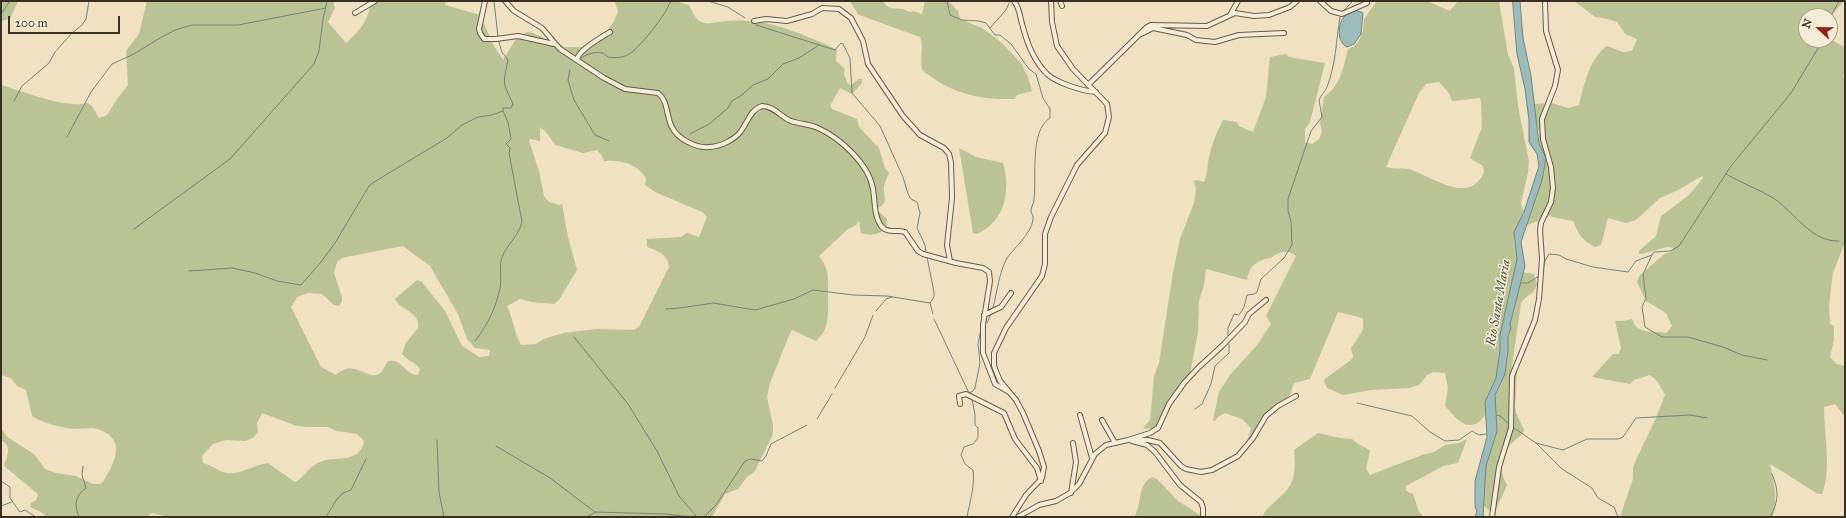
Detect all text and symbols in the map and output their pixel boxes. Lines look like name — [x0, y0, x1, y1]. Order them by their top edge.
scale bar — [10, 8, 122, 34]
north arrow — [1798, 8, 1838, 48]
text: 200 m — [15, 16, 48, 30]
text: N — [1800, 17, 1815, 30]
water label: Rio Santa Maria — [1484, 258, 1514, 348]

